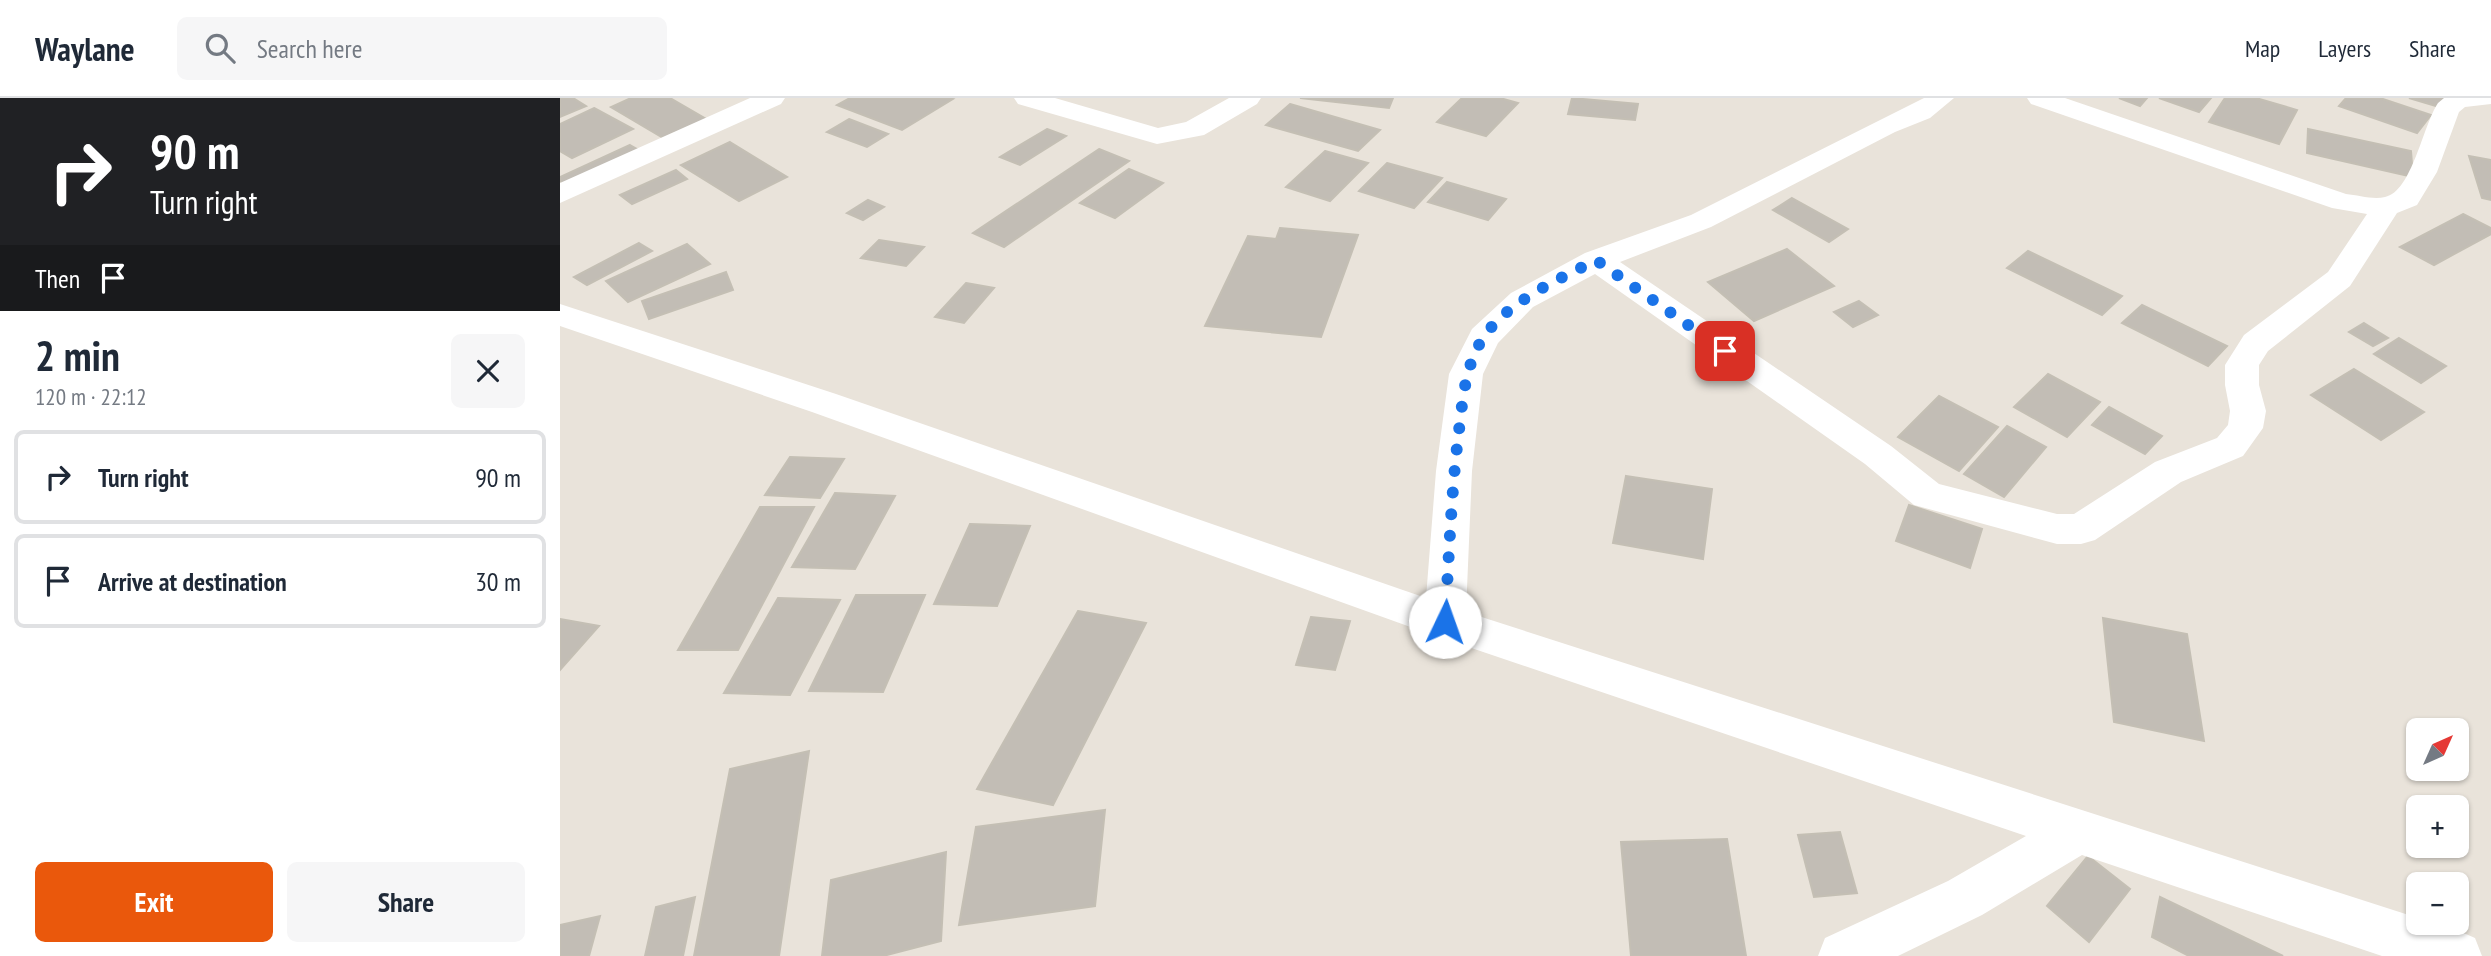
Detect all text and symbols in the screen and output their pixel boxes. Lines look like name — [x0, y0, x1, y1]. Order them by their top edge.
search box — [177, 17, 667, 80]
text: Waylane — [35, 27, 135, 70]
icon: search — [201, 29, 239, 67]
text: Search here — [257, 32, 362, 65]
text: Map — [2245, 33, 2280, 64]
text: Layers — [2318, 33, 2371, 64]
text: Share — [2409, 33, 2456, 64]
text: 90 m — [150, 119, 239, 183]
icon: right — [35, 126, 126, 217]
text: Turn right — [150, 181, 258, 223]
icon: arrive — [94, 259, 132, 297]
text: Then — [35, 262, 80, 295]
pin — [1695, 321, 1755, 381]
text: 2 min — [35, 328, 120, 383]
icon: arrive — [1706, 332, 1744, 370]
button: close — [451, 334, 525, 408]
text: 120 m · 22:12 — [35, 382, 147, 411]
icon: right — [39, 458, 77, 496]
text: Turn right — [98, 461, 189, 494]
text: 90 m — [475, 461, 521, 494]
icon: arrive — [39, 562, 77, 600]
text: Arrive at destination — [98, 565, 287, 598]
text: 30 m — [475, 565, 521, 598]
position arrow — [1408, 585, 1482, 659]
north arrow — [2406, 718, 2469, 780]
map controls — [2406, 718, 2469, 935]
button: + — [2406, 795, 2469, 858]
button: Exit — [35, 862, 273, 942]
button: Share — [287, 862, 525, 942]
button: − — [2406, 872, 2469, 935]

